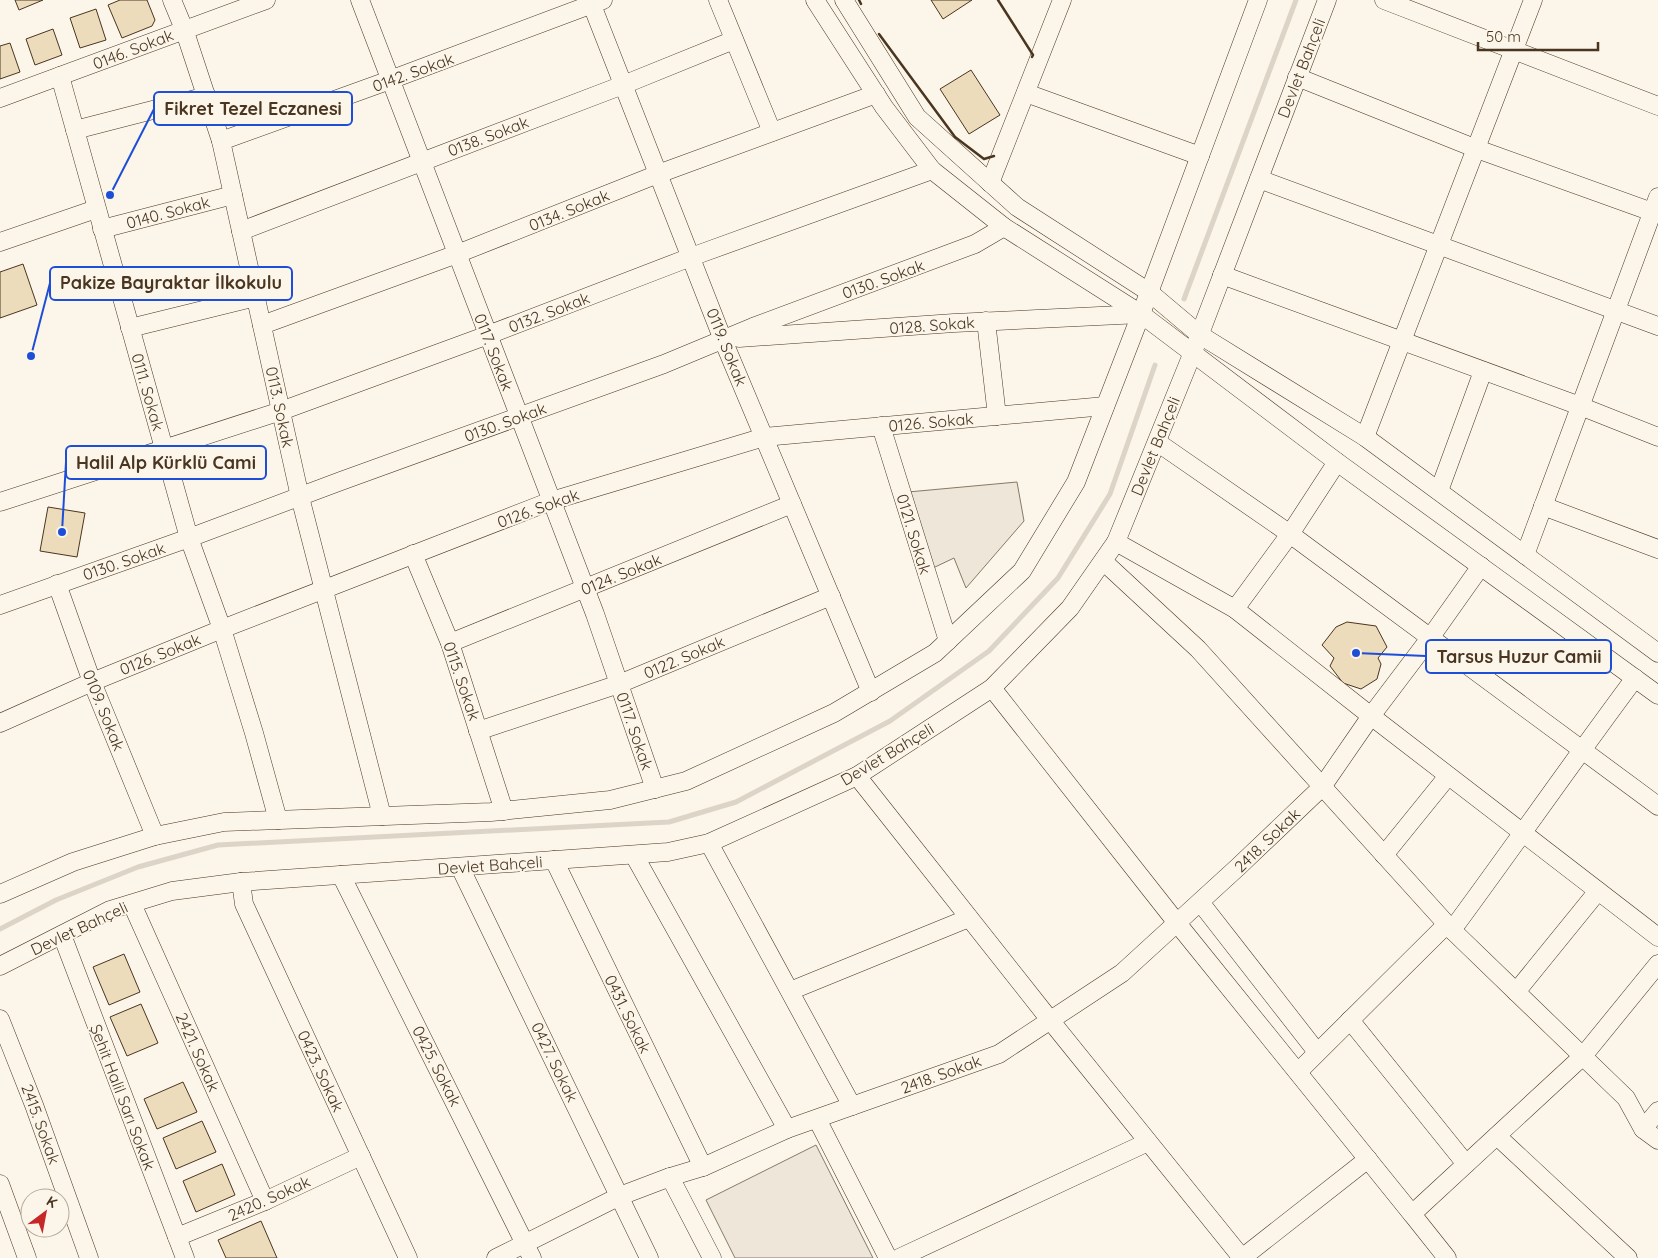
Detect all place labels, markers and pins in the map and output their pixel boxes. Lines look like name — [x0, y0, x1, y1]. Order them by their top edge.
callout: Fikret Tezel Eczanesi — [154, 92, 352, 125]
callout: Pakize Bayraktar İlkokulu — [50, 267, 292, 300]
callout: Halil Alp Kürklü Cami — [66, 446, 266, 479]
callout: Tarsus Huzur Camii — [1426, 640, 1611, 673]

